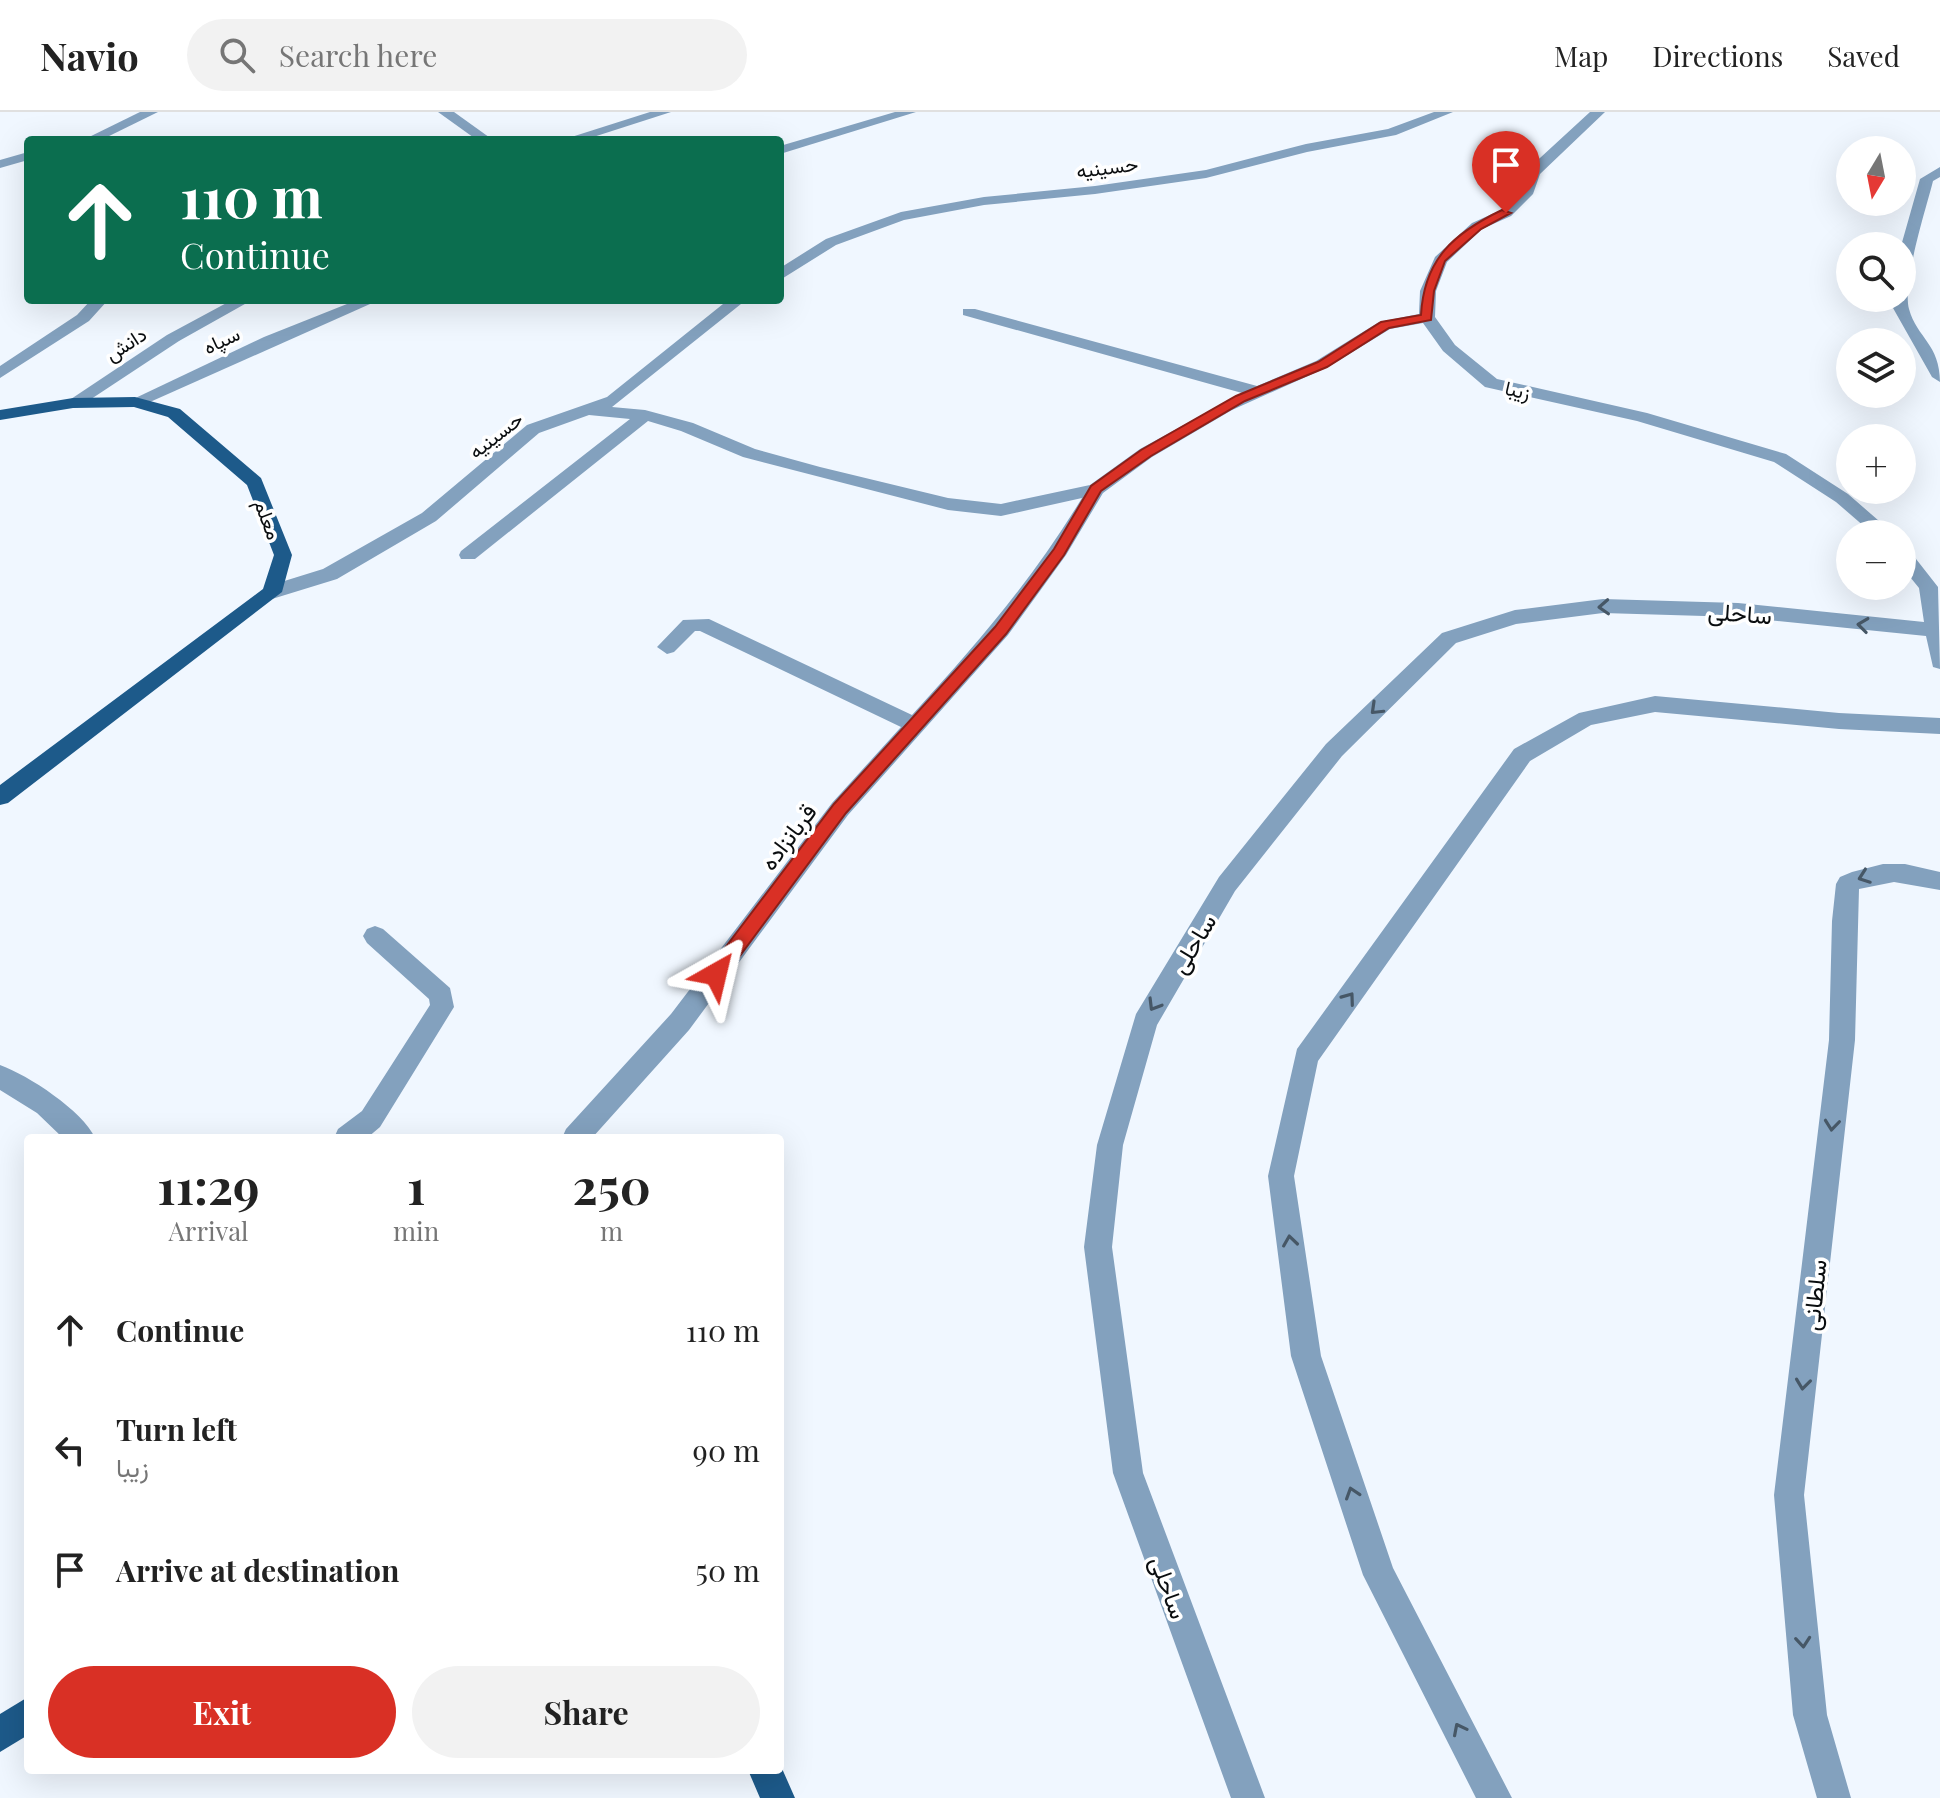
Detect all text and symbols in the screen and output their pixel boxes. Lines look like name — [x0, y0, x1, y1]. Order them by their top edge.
search box — [187, 19, 747, 91]
text: Navio — [40, 30, 139, 81]
icon: search — [215, 33, 259, 77]
text: Search here — [279, 35, 437, 75]
text: Map — [1554, 37, 1608, 74]
text: Directions — [1652, 37, 1783, 74]
text: Saved — [1827, 37, 1900, 74]
pin — [1472, 131, 1540, 213]
north arrow — [1836, 136, 1916, 216]
map controls — [1836, 136, 1916, 600]
icon: arrive — [1484, 143, 1528, 187]
street label: حسینیه — [1075, 149, 1139, 183]
text: 110 m — [180, 158, 323, 233]
icon: ahead — [48, 168, 152, 272]
text: Continue — [180, 230, 330, 278]
button: search — [1836, 232, 1916, 312]
street label: سپاه — [198, 319, 245, 361]
street label: دانش — [99, 320, 151, 366]
button: layers — [1836, 328, 1916, 408]
street label: زیبا — [1502, 373, 1533, 406]
street label: حسینیه — [462, 404, 528, 464]
button: + — [1836, 424, 1916, 504]
street label: معلم — [248, 495, 289, 543]
button: − — [1836, 520, 1916, 600]
street label: ساحلی — [1707, 594, 1773, 630]
one-way arrow — [1597, 599, 1609, 616]
one-way arrow — [1856, 616, 1869, 633]
one-way arrow — [1371, 699, 1385, 714]
street label: قربانزاده — [751, 796, 823, 876]
one-way arrow — [1858, 868, 1872, 884]
street label: ساحلی — [1162, 907, 1222, 979]
position arrow — [674, 932, 758, 1016]
one-way arrow — [1339, 993, 1353, 1007]
one-way arrow — [1149, 997, 1164, 1011]
one-way arrow — [1824, 1119, 1841, 1132]
text: 11:29 — [157, 1153, 260, 1217]
text: 1 — [407, 1153, 425, 1217]
text: 250 — [573, 1153, 651, 1217]
text: Arrival — [168, 1213, 249, 1248]
text: min — [393, 1213, 439, 1248]
text: m — [600, 1213, 623, 1248]
one-way arrow — [1282, 1234, 1299, 1248]
street label: سلطانی — [1793, 1258, 1833, 1332]
icon: ahead — [48, 1308, 92, 1352]
text: Continue — [116, 1310, 244, 1350]
text: 110 m — [686, 1310, 760, 1350]
one-way arrow — [1794, 1378, 1811, 1391]
text: Turn left — [116, 1409, 237, 1449]
icon: left — [48, 1428, 92, 1472]
text: 90 m — [693, 1430, 760, 1470]
text: زیبا — [116, 1449, 149, 1484]
one-way arrow — [1345, 1486, 1361, 1500]
icon: arrive — [48, 1548, 92, 1592]
text: Arrive at destination — [116, 1550, 399, 1590]
text: 50 m — [695, 1550, 760, 1590]
street label: ساحلی — [1144, 1551, 1196, 1623]
one-way arrow — [1794, 1636, 1811, 1649]
button: Exit — [48, 1666, 396, 1758]
button: Share — [412, 1666, 760, 1758]
one-way arrow — [1453, 1722, 1468, 1737]

